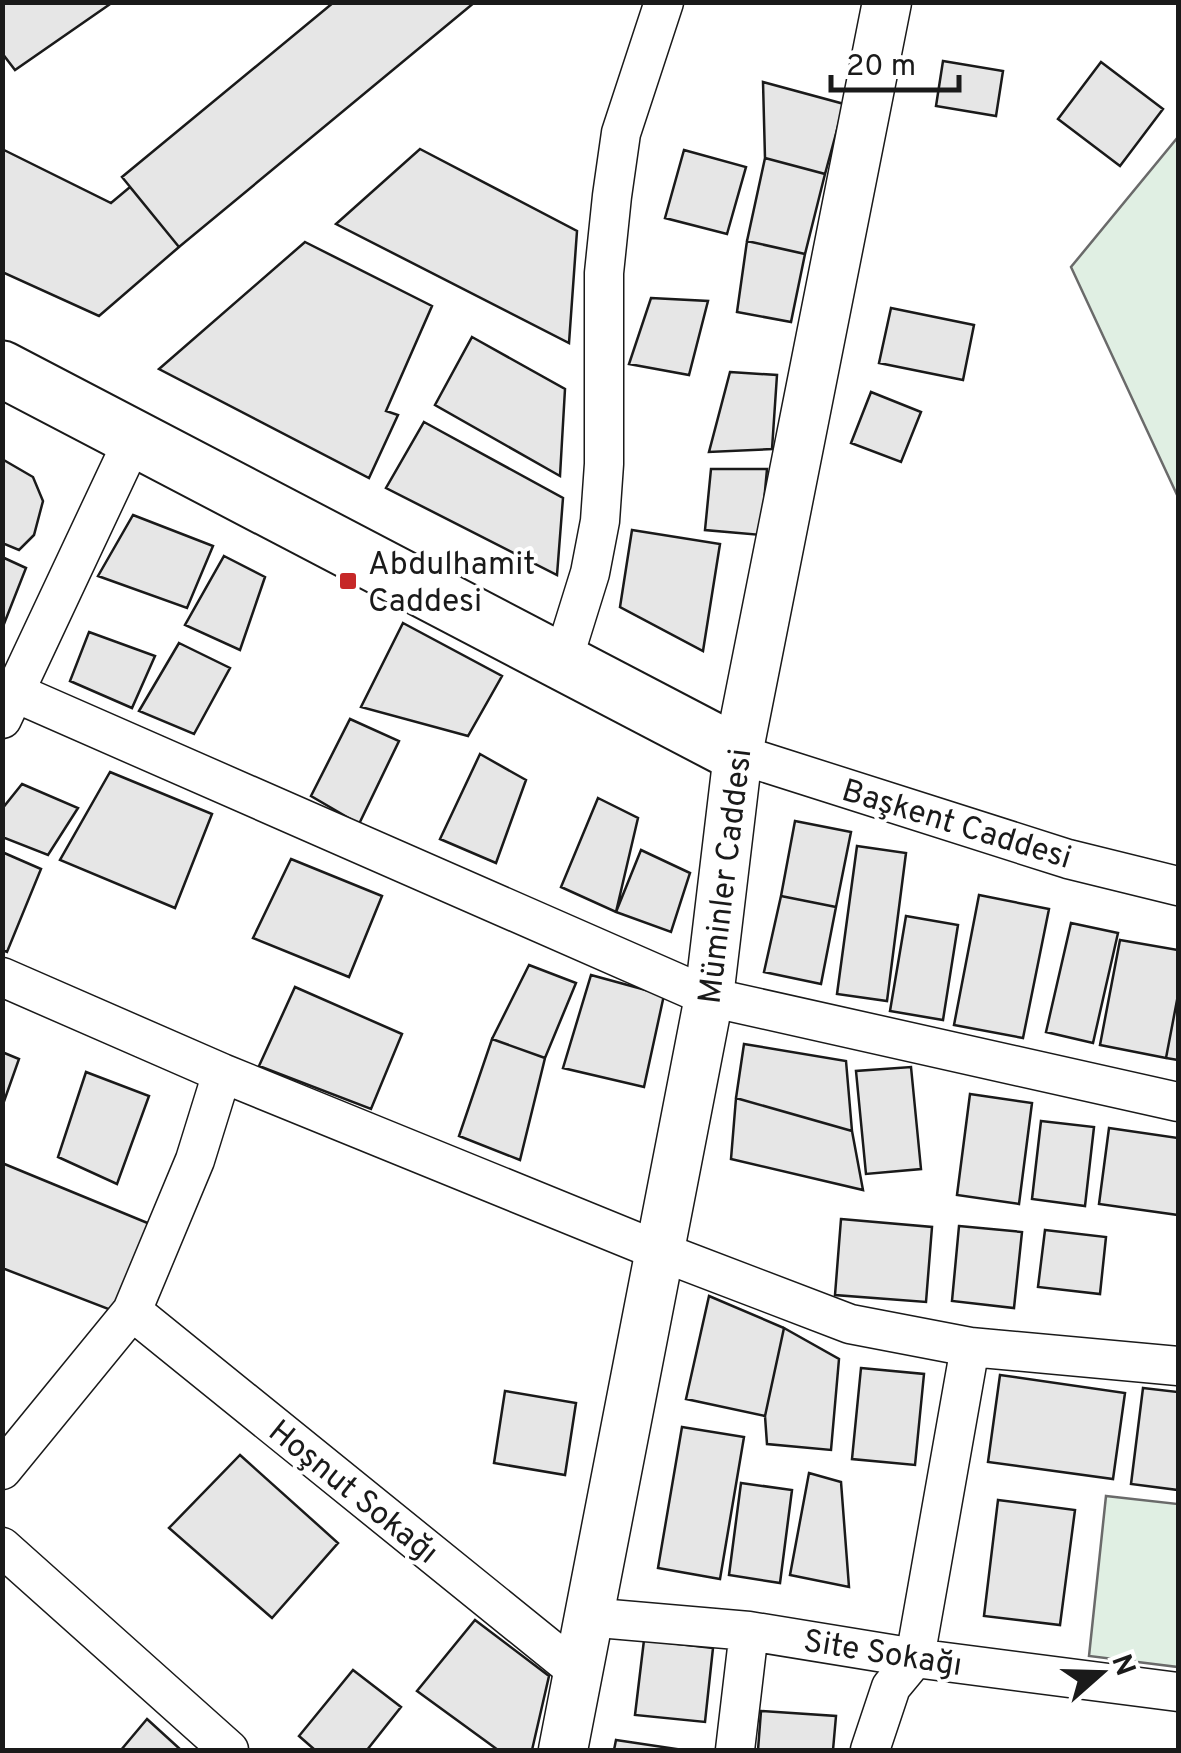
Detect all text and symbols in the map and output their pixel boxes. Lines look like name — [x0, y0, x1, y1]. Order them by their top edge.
scale bar — [831, 30, 958, 92]
text: 20 m — [846, 49, 916, 86]
place label: Abdulhamit Caddesi — [368, 546, 535, 623]
marker: Abdulhamit Caddesi — [337, 570, 359, 592]
street label: Müminler Caddesi — [691, 746, 762, 1006]
street label: Başkent Caddesi — [837, 772, 1076, 880]
street label: Hoşnut Sokağı — [259, 1413, 445, 1574]
street label: Site Sokağı — [800, 1623, 965, 1687]
north arrow — [1051, 1623, 1151, 1723]
text: N — [1101, 1650, 1142, 1681]

